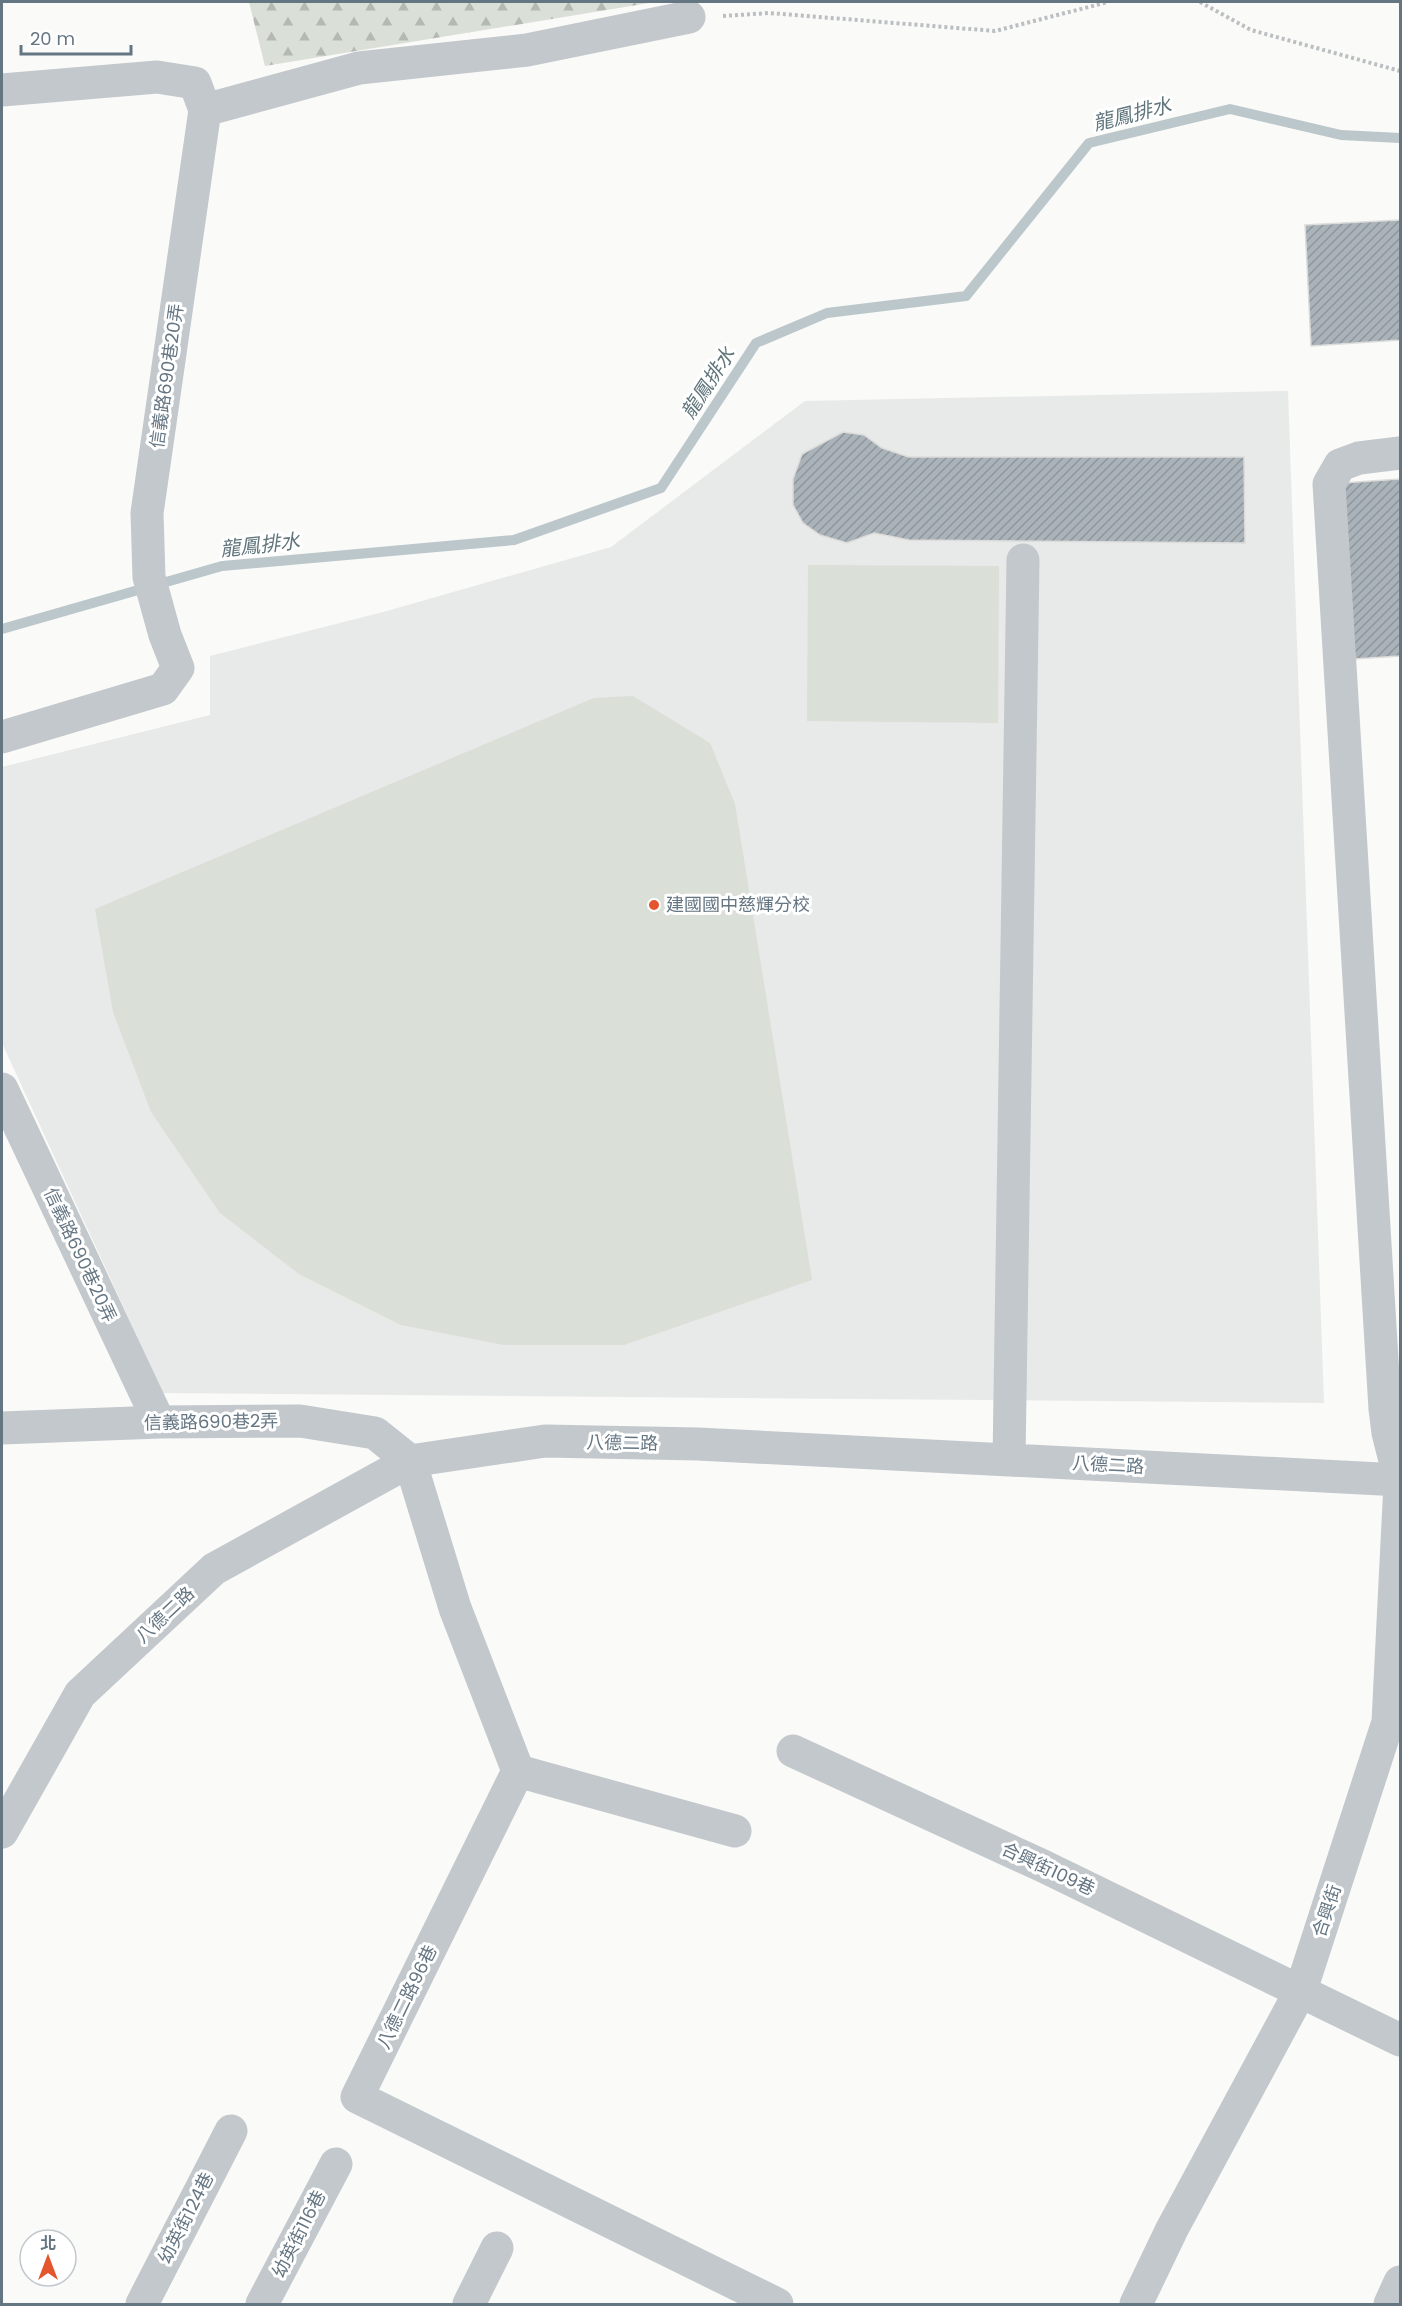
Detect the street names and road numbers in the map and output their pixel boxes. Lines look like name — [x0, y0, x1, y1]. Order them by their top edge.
street label: 信義路690巷20弄 — [144, 302, 189, 450]
street label: 信義路690巷20弄 — [38, 1183, 123, 1326]
street label: 信義路690巷2弄 — [144, 1408, 278, 1435]
street label: 八德二路 — [586, 1429, 658, 1456]
street label: 八德二路 — [1071, 1450, 1145, 1479]
street label: 八德二路 — [130, 1581, 200, 1648]
street label: 合興街109巷 — [997, 1836, 1099, 1901]
street label: 合興街 — [1306, 1881, 1347, 1940]
street label: 八德二路96巷 — [371, 1941, 443, 2053]
street label: 幼英街124巷 — [152, 2168, 219, 2268]
street label: 幼英街116巷 — [266, 2186, 331, 2282]

